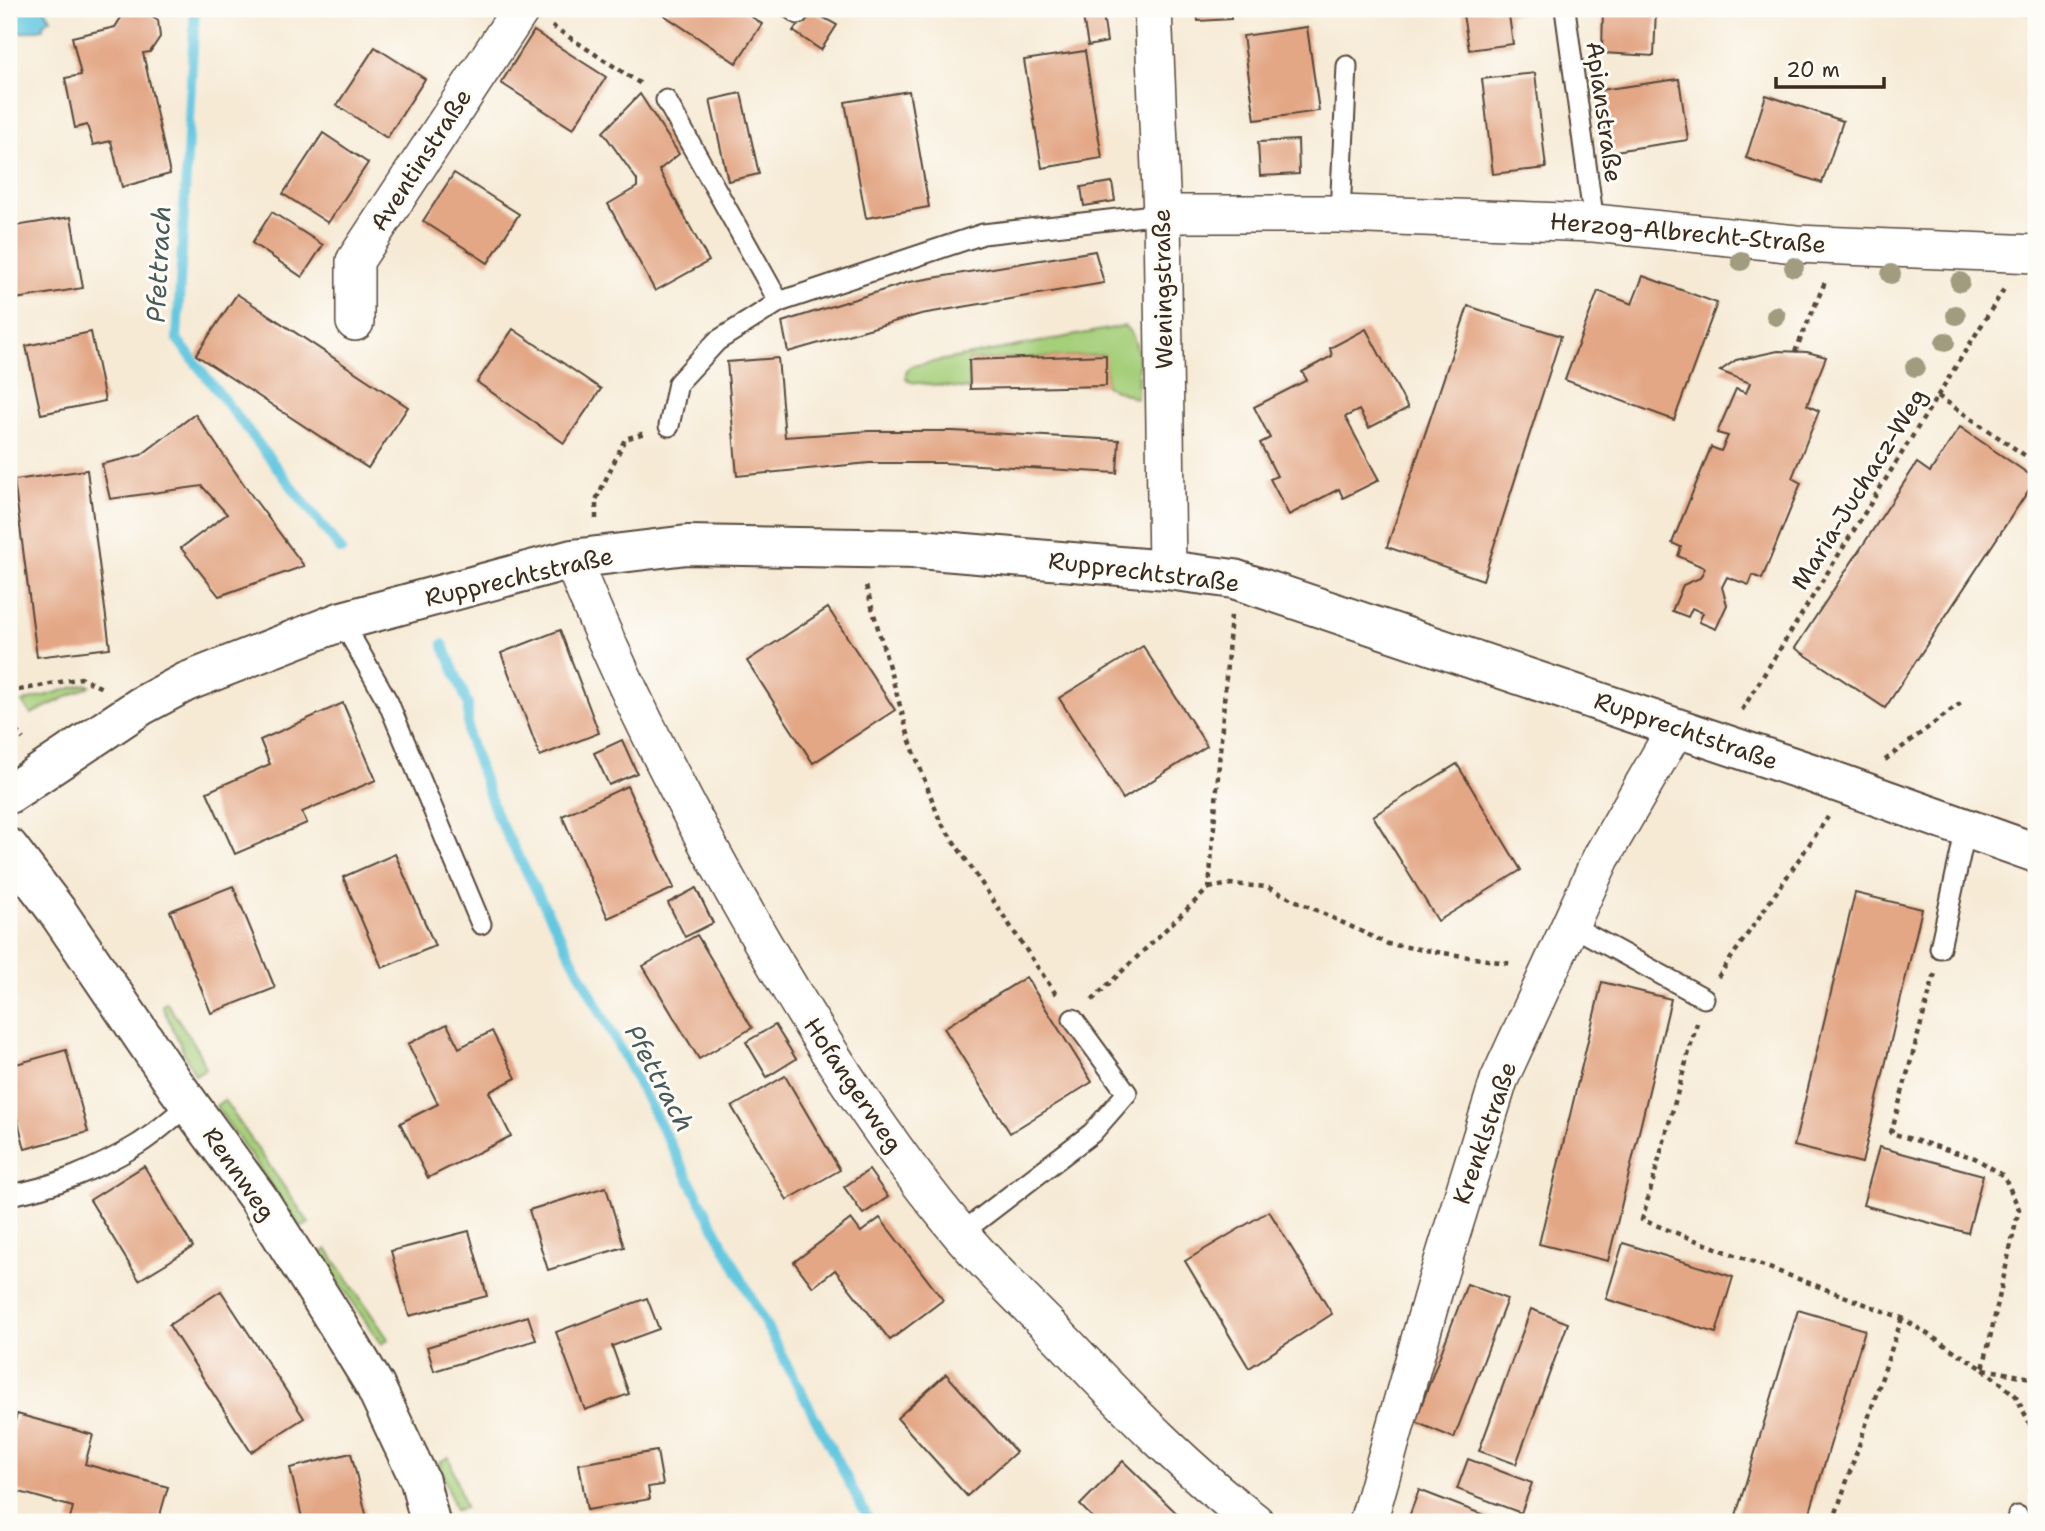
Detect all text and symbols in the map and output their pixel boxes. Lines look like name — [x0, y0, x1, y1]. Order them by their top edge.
street label: Apianstraße — [1578, 39, 1630, 185]
scale bar — [1776, 46, 1884, 90]
text: 20 m — [1786, 56, 1840, 84]
street label: Aventinstraße — [363, 83, 479, 237]
water label: Pfettrach — [137, 205, 179, 323]
street label: Herzog-Albrecht-Straße — [1549, 205, 1827, 261]
street label: Weningstraße — [1146, 208, 1180, 370]
street label: Maria-Juchacz-Weg — [1784, 382, 1934, 596]
street label: Rupprechtstraße — [422, 540, 616, 614]
street label: Rupprechtstraße — [1047, 544, 1241, 600]
street label: Rupprechtstraße — [1590, 685, 1782, 777]
street label: Hofangerweg — [796, 1011, 910, 1159]
water label: Pfettrach — [617, 1018, 703, 1138]
street label: Krenklstraße — [1446, 1057, 1524, 1209]
street label: Rennweg — [195, 1121, 283, 1227]

